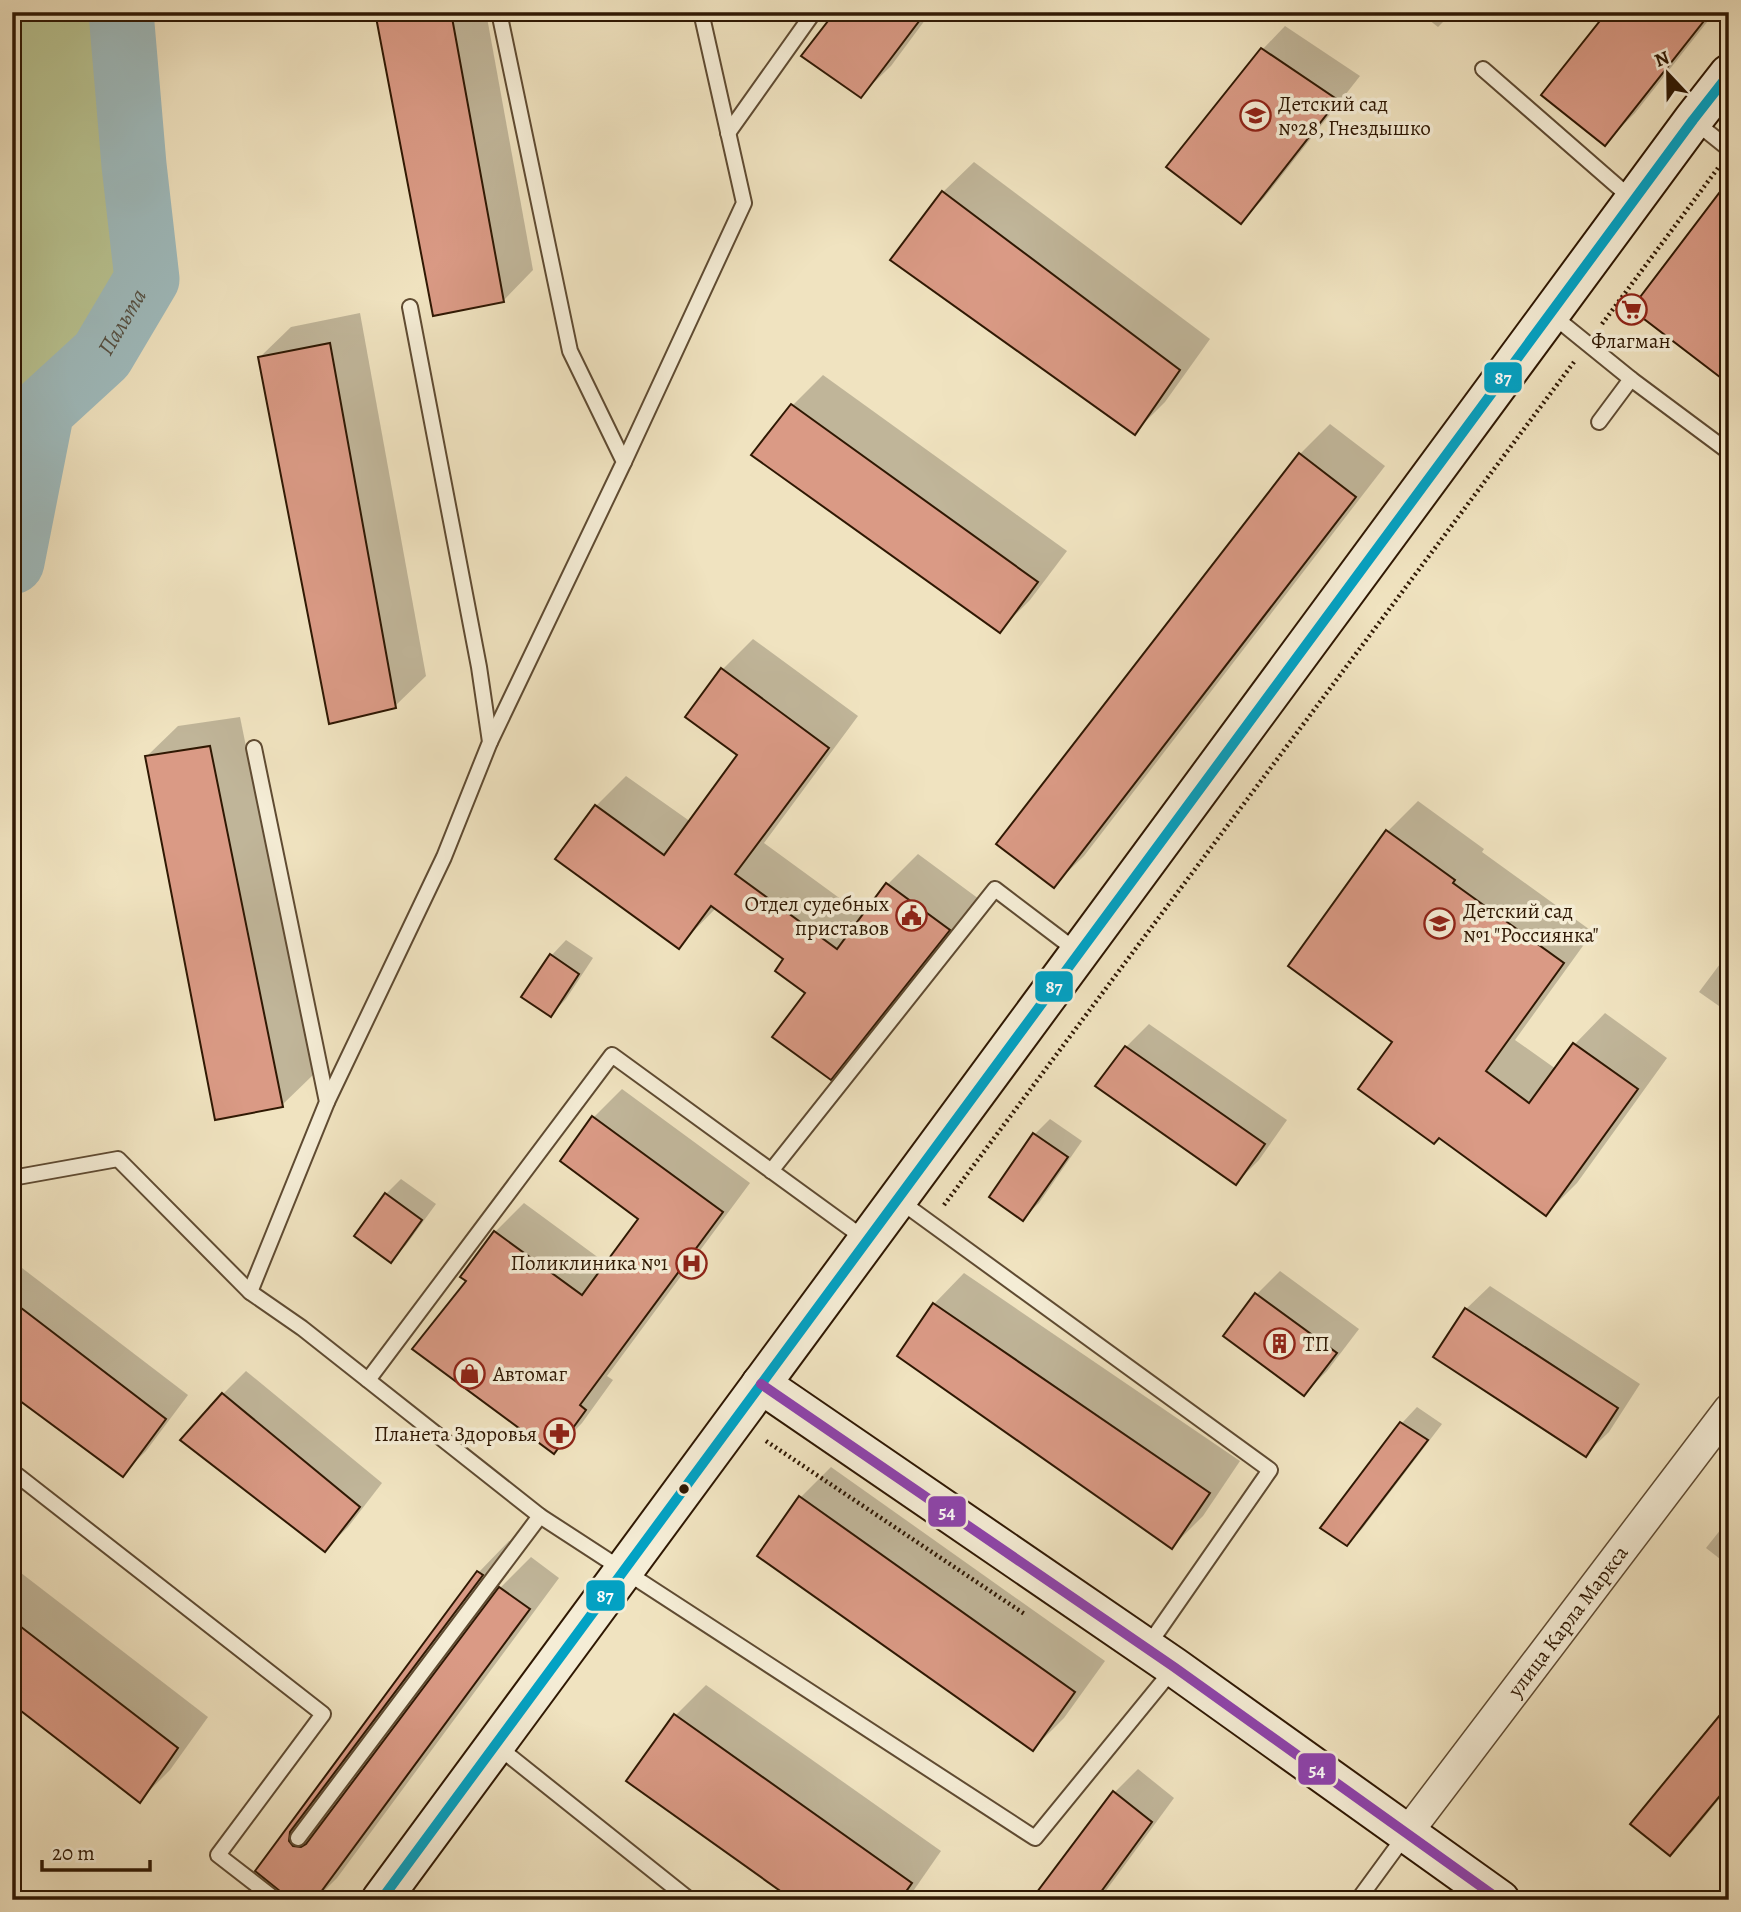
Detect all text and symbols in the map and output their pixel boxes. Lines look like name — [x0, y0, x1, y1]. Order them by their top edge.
north arrow — [1632, 38, 1702, 108]
text: N — [1651, 44, 1673, 74]
place label: Детский сад №28, Гнездышко — [1278, 90, 1431, 142]
school or university icon: Детский сад №28, Гнездышко — [1238, 99, 1272, 133]
water label: Пальта — [90, 283, 154, 361]
supermarket icon: Флагман — [1614, 292, 1648, 326]
place label: Флагман — [1591, 327, 1671, 355]
line badge: 87 — [1483, 361, 1523, 394]
text: 87 — [1494, 365, 1513, 391]
place label: Отдел судебных приставов — [745, 890, 890, 942]
place label: Детский сад №1 "Россиянка" — [1463, 897, 1599, 949]
public building icon: Отдел судебных приставов — [895, 899, 929, 933]
school or university icon: Детский сад №1 "Россиянка" — [1423, 906, 1457, 940]
line badge: 87 — [1034, 970, 1074, 1003]
text: 87 — [1045, 974, 1064, 1000]
hospital icon: Поликлиника №1 — [674, 1246, 708, 1280]
place label: Поликлиника №1 — [510, 1249, 668, 1277]
building icon: ТП — [1263, 1327, 1297, 1361]
place label: ТП — [1303, 1330, 1329, 1358]
shop icon: Автомаг — [453, 1357, 487, 1391]
place label: Автомаг — [492, 1360, 568, 1388]
pharmacy icon: Планета Здоровья — [543, 1417, 577, 1451]
place label: Планета Здоровья — [374, 1420, 537, 1448]
unlabelled marker — [677, 1482, 691, 1496]
line badge: 54 — [927, 1495, 967, 1528]
text: 54 — [938, 1499, 956, 1525]
street label: улица Карла Маркса — [1501, 1539, 1635, 1703]
line badge: 87 — [585, 1579, 626, 1612]
text: 87 — [596, 1583, 615, 1609]
line badge: 54 — [1297, 1752, 1337, 1786]
text: 54 — [1308, 1757, 1326, 1783]
scale bar — [42, 1828, 150, 1872]
text: 20 m — [52, 1839, 95, 1867]

